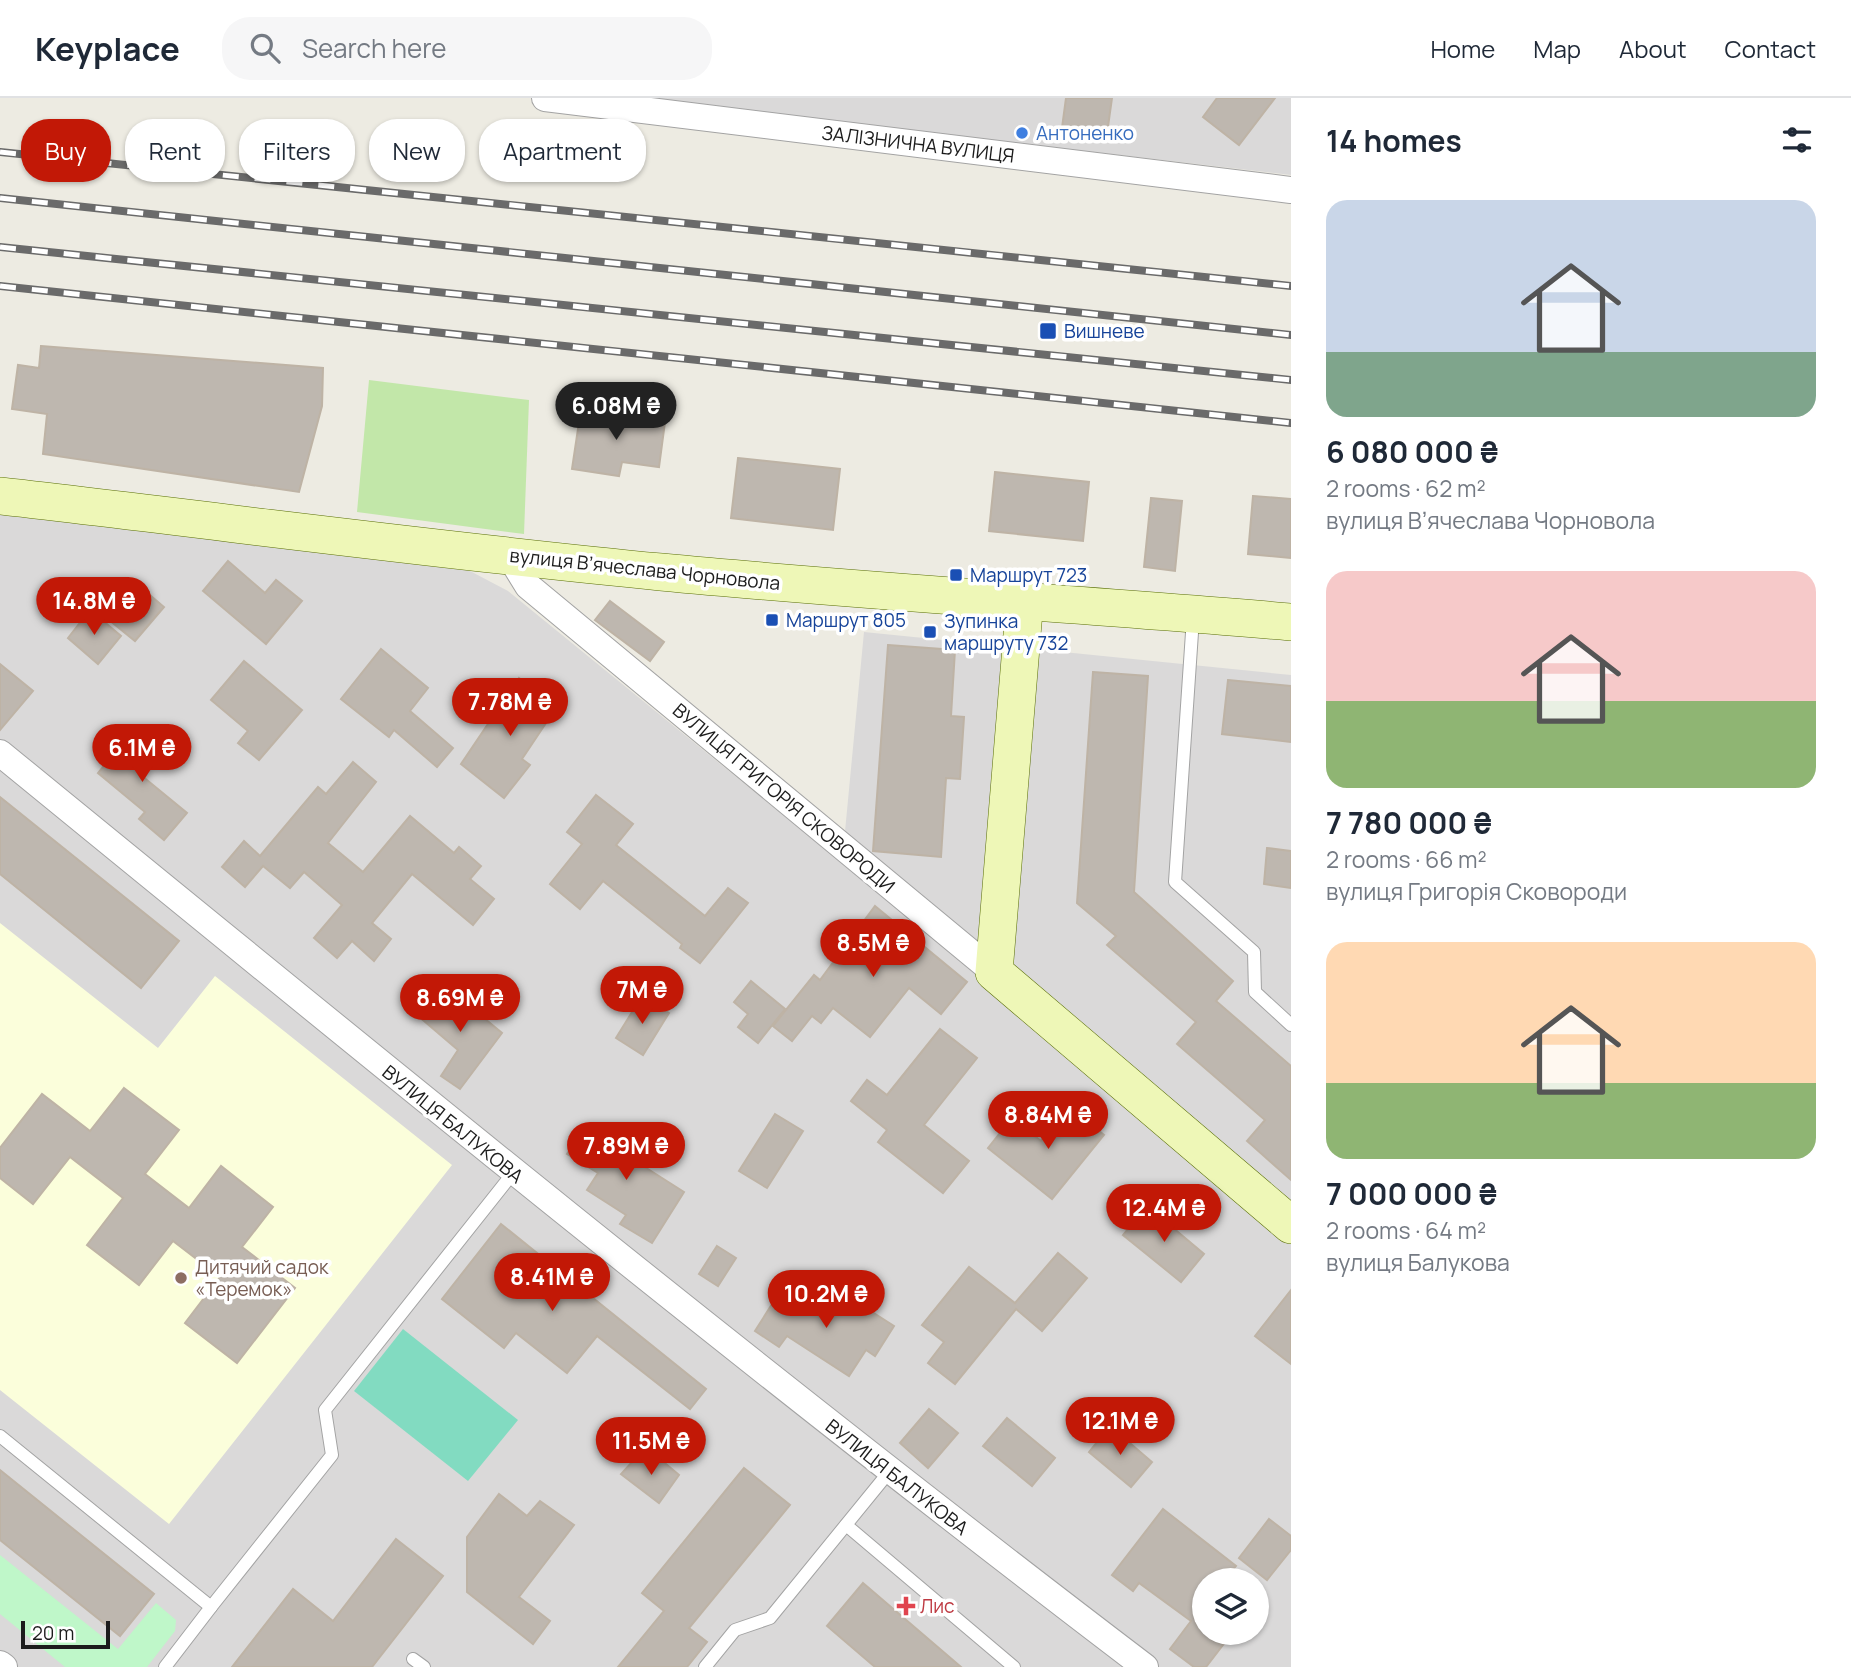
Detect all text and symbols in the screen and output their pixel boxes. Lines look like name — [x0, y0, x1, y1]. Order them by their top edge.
search box — [222, 17, 712, 80]
text: Keyplace — [35, 26, 180, 71]
icon: search — [246, 29, 284, 67]
text: Search here — [302, 30, 447, 66]
text: Home — [1430, 32, 1495, 65]
text: Map — [1533, 32, 1581, 65]
text: About — [1619, 32, 1687, 65]
text: Contact — [1725, 32, 1816, 65]
chip: Buy — [21, 119, 111, 182]
chip: Rent — [125, 119, 225, 182]
chip: Filters — [239, 119, 355, 182]
chip: New — [369, 119, 465, 182]
chip: Apartment — [479, 119, 646, 182]
street label: ЗАЛІЗНИЧНА ВУЛИЦЯ — [820, 119, 1016, 169]
place label: Антоненко — [1036, 120, 1134, 146]
text: 14 homes — [1326, 120, 1462, 161]
icon: filters — [1778, 121, 1816, 159]
marker: Антоненко — [1014, 125, 1030, 141]
icon: home — [1508, 245, 1634, 371]
place label: Вишневе — [1064, 318, 1144, 344]
marker: Вишневе — [1038, 321, 1058, 341]
pin: 6.08M ₴ — [551, 382, 681, 442]
text: 6.08M ₴ — [571, 389, 661, 421]
text: 6 080 000 ₴ — [1326, 431, 1499, 472]
text: 2 rooms · 62 m² — [1326, 472, 1486, 504]
text: вулиця Вʼячеслава Чорновола — [1326, 504, 1655, 536]
street label: вулиця Вʼячеслава Чорновола — [508, 542, 782, 596]
place label: Маршрут 723 — [970, 562, 1087, 588]
marker: Маршрут 723 — [948, 567, 964, 583]
pin: 14.8M ₴ — [29, 578, 159, 637]
text: 14.8M ₴ — [52, 584, 136, 616]
place label: Маршрут 805 — [786, 607, 906, 633]
place label: Зупинка маршруту 732 — [944, 608, 1068, 656]
marker: Маршрут 805 — [764, 612, 780, 628]
icon: home — [1508, 616, 1634, 742]
marker: Зупинка маршруту 732 — [922, 624, 938, 640]
pin: 7.78M ₴ — [445, 678, 575, 738]
text: 7.78M ₴ — [468, 685, 552, 717]
street label: ВУЛИЦЯ ГРИГОРІЯ СКОВОРОДИ — [667, 697, 901, 899]
pin: 6.1M ₴ — [85, 724, 199, 784]
text: 6.1M ₴ — [108, 731, 176, 763]
text: 7 780 000 ₴ — [1326, 802, 1492, 843]
text: 2 rooms · 66 m² — [1326, 843, 1487, 875]
text: вулиця Григорія Сковороди — [1326, 875, 1627, 907]
pin: 8.5M ₴ — [816, 920, 930, 979]
text: 8.5M ₴ — [836, 926, 910, 958]
pin: 7M ₴ — [601, 967, 683, 1026]
text: 7M ₴ — [617, 973, 667, 1005]
pin: 8.69M ₴ — [395, 974, 525, 1034]
text: 8.69M ₴ — [416, 981, 504, 1013]
icon: home — [1508, 987, 1634, 1113]
street label: ВУЛИЦЯ БАЛУКОВА — [377, 1059, 529, 1189]
pin: 8.84M ₴ — [983, 1091, 1113, 1151]
text: 8.84M ₴ — [1004, 1098, 1092, 1130]
pin: 7.89M ₴ — [561, 1122, 691, 1182]
text: 7.89M ₴ — [583, 1129, 669, 1161]
text: 7 000 000 ₴ — [1326, 1173, 1497, 1214]
pin: 12.4M ₴ — [1099, 1184, 1229, 1244]
text: 12.4M ₴ — [1122, 1191, 1206, 1223]
text: 2 rooms · 64 m² — [1326, 1214, 1486, 1246]
text: вулиця Балукова — [1326, 1246, 1510, 1278]
place label: Дитячий садок «Теремок» — [195, 1254, 329, 1302]
pin: 8.41M ₴ — [487, 1254, 617, 1313]
text: 8.41M ₴ — [510, 1260, 594, 1292]
marker: Дитячий садок «Теремок» — [173, 1270, 189, 1286]
pin: 10.2M ₴ — [761, 1270, 891, 1330]
text: 10.2M ₴ — [784, 1277, 868, 1309]
pin: 12.1M ₴ — [1055, 1398, 1185, 1457]
text: 12.1M ₴ — [1082, 1404, 1158, 1436]
street label: ВУЛИЦЯ БАЛУКОВА — [820, 1413, 974, 1541]
pin: 11.5M ₴ — [586, 1418, 716, 1477]
text: 11.5M ₴ — [612, 1424, 690, 1456]
map controls — [1192, 1568, 1269, 1645]
button: layers — [1192, 1568, 1269, 1645]
place label: Лис — [920, 1593, 955, 1619]
marker: Лис — [898, 1598, 914, 1614]
scale bar — [21, 1618, 110, 1650]
text: 20 m — [32, 1620, 74, 1646]

